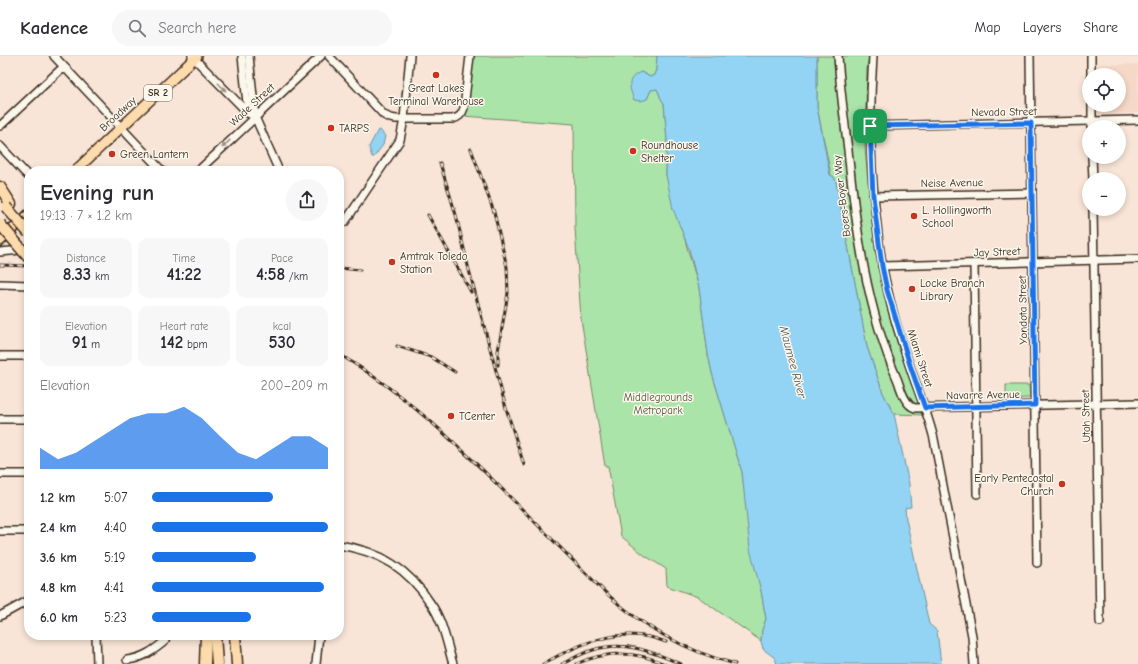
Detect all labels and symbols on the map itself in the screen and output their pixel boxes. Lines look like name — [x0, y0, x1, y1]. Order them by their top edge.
marker: Great Lakes Terminal Warehouse — [431, 70, 441, 80]
street label: Wade Street — [227, 80, 278, 129]
one-way arrow — [217, 82, 227, 92]
place label: Great Lakes Terminal Warehouse — [388, 82, 484, 108]
road number: SR 2 — [144, 85, 172, 101]
street label: Broadway — [97, 94, 139, 134]
street label: Nevada Street — [971, 105, 1038, 119]
pin — [853, 109, 887, 143]
place label: TARPS — [339, 122, 369, 135]
marker: TARPS — [326, 123, 336, 133]
one-way arrow — [222, 139, 231, 148]
place label: Roundhouse Shelter — [641, 139, 699, 165]
marker: Roundhouse Shelter — [628, 146, 638, 156]
place label: Green Lantern — [120, 148, 189, 161]
marker: Green Lantern — [107, 149, 117, 159]
street label: Boers-Boyer Way — [831, 155, 853, 237]
street label: Neise Avenue — [921, 176, 984, 190]
place label: L. Hollingworth School — [922, 204, 992, 230]
marker: L. Hollingworth School — [909, 211, 919, 221]
street label: Jay Street — [973, 245, 1021, 259]
place label: Amtrak Toledo Station — [400, 250, 468, 276]
marker: Amtrak Toledo Station — [387, 257, 397, 267]
street label: Yondota Street — [1016, 275, 1030, 345]
place label: Locke Branch Library — [920, 277, 985, 303]
marker: Locke Branch Library — [907, 284, 917, 294]
water label: Maumee River — [776, 323, 810, 401]
street label: Miami Street — [905, 327, 936, 389]
street label: Navarre Avenue — [946, 388, 1021, 402]
street label: Utah Street — [1079, 388, 1093, 443]
park label: Middlegrounds Metropark — [623, 391, 693, 417]
place label: TCenter — [459, 410, 496, 423]
marker: TCenter — [446, 411, 456, 421]
place label: Early Pentecostal Church — [974, 472, 1054, 498]
marker: Early Pentecostal Church — [1057, 479, 1067, 489]

